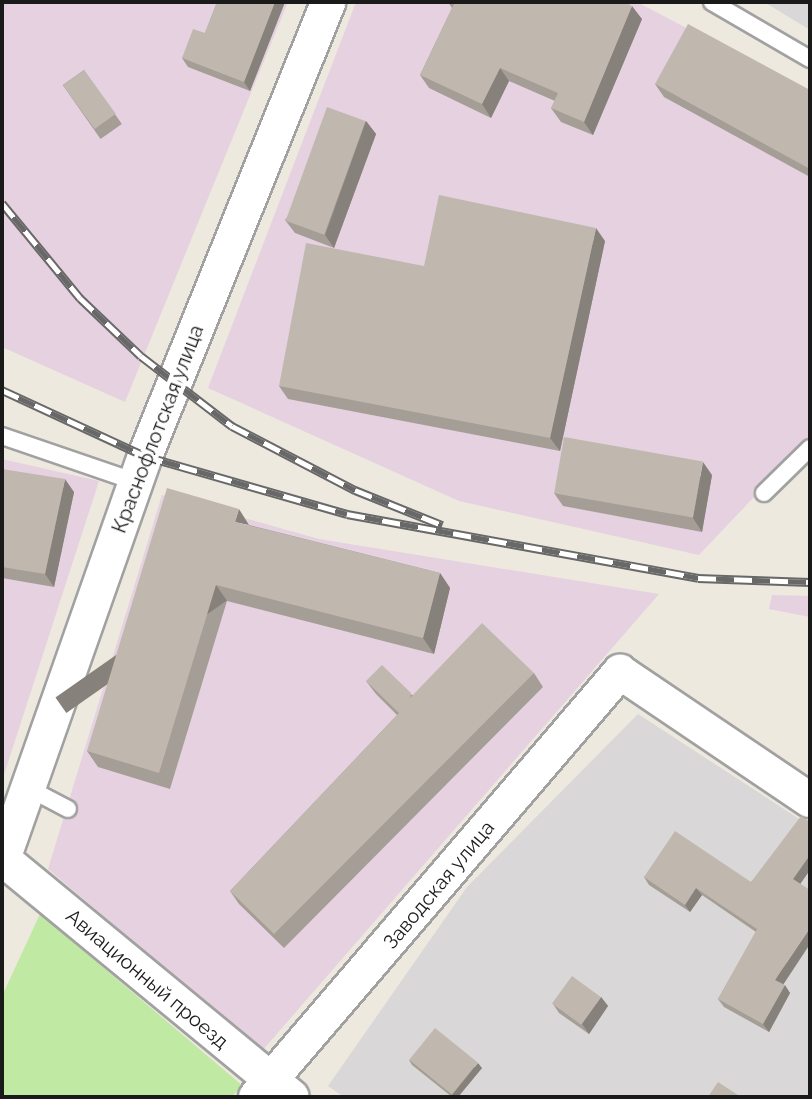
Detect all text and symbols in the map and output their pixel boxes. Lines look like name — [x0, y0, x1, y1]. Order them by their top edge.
street label: Краснофлотская улица — [107, 321, 209, 537]
street label: Заводская улица — [378, 816, 500, 954]
street label: Авиационный проезд — [61, 904, 233, 1054]

